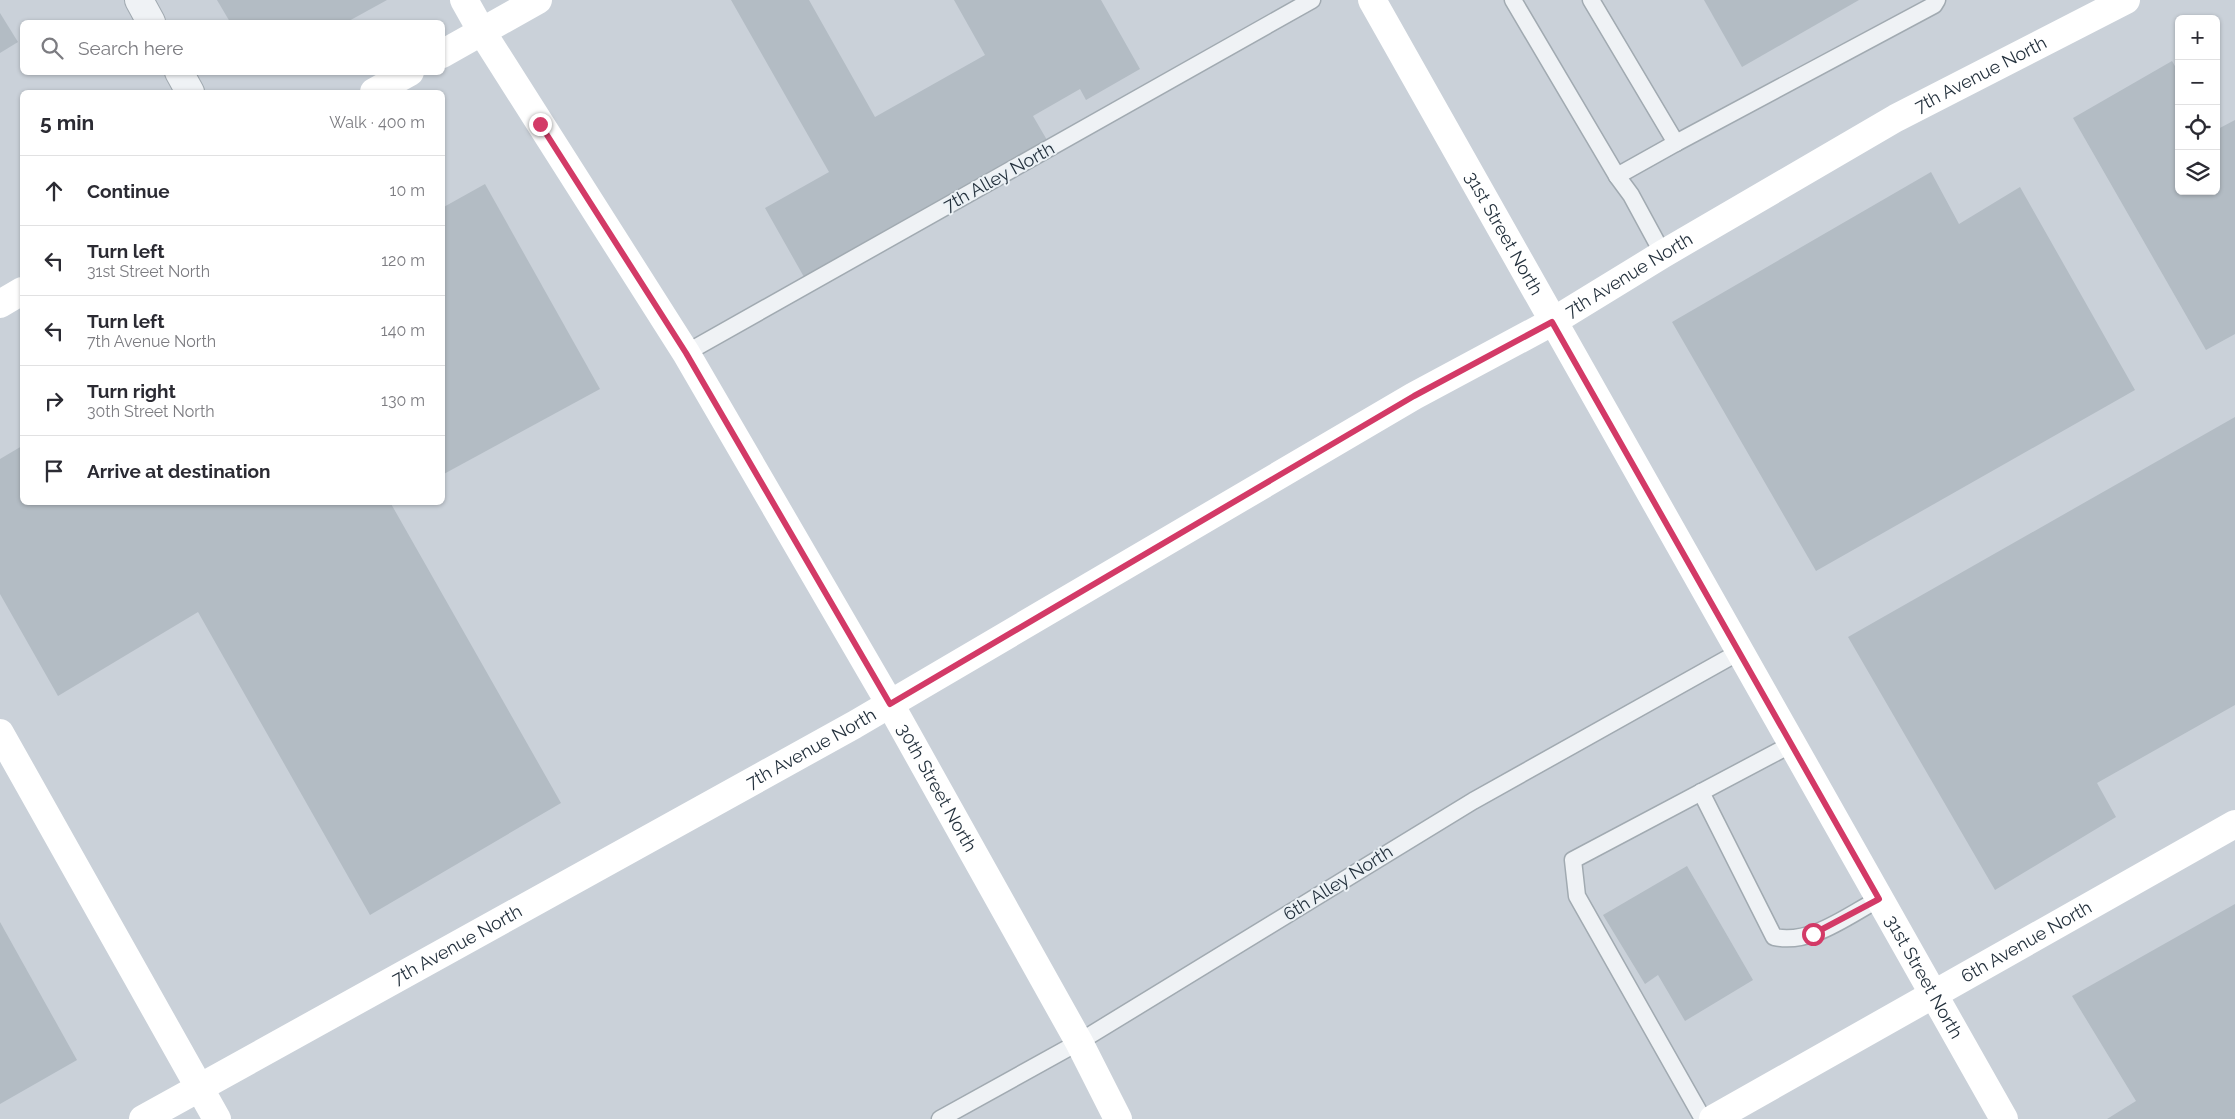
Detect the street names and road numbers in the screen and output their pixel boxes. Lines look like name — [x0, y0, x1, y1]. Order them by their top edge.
street label: 7th Avenue North — [1911, 32, 2050, 117]
street label: 7th Alley North — [940, 137, 1058, 216]
street label: 31st Street North — [1461, 168, 1547, 299]
street label: 7th Avenue North — [1561, 228, 1696, 321]
street label: 7th Avenue North — [742, 703, 880, 793]
street label: 30th Street North — [893, 720, 981, 855]
street label: 6th Alley North — [1279, 841, 1396, 925]
street label: 6th Avenue North — [1957, 896, 2095, 987]
street label: 7th Avenue North — [388, 900, 525, 989]
street label: 31st Street North — [1881, 911, 1967, 1042]

